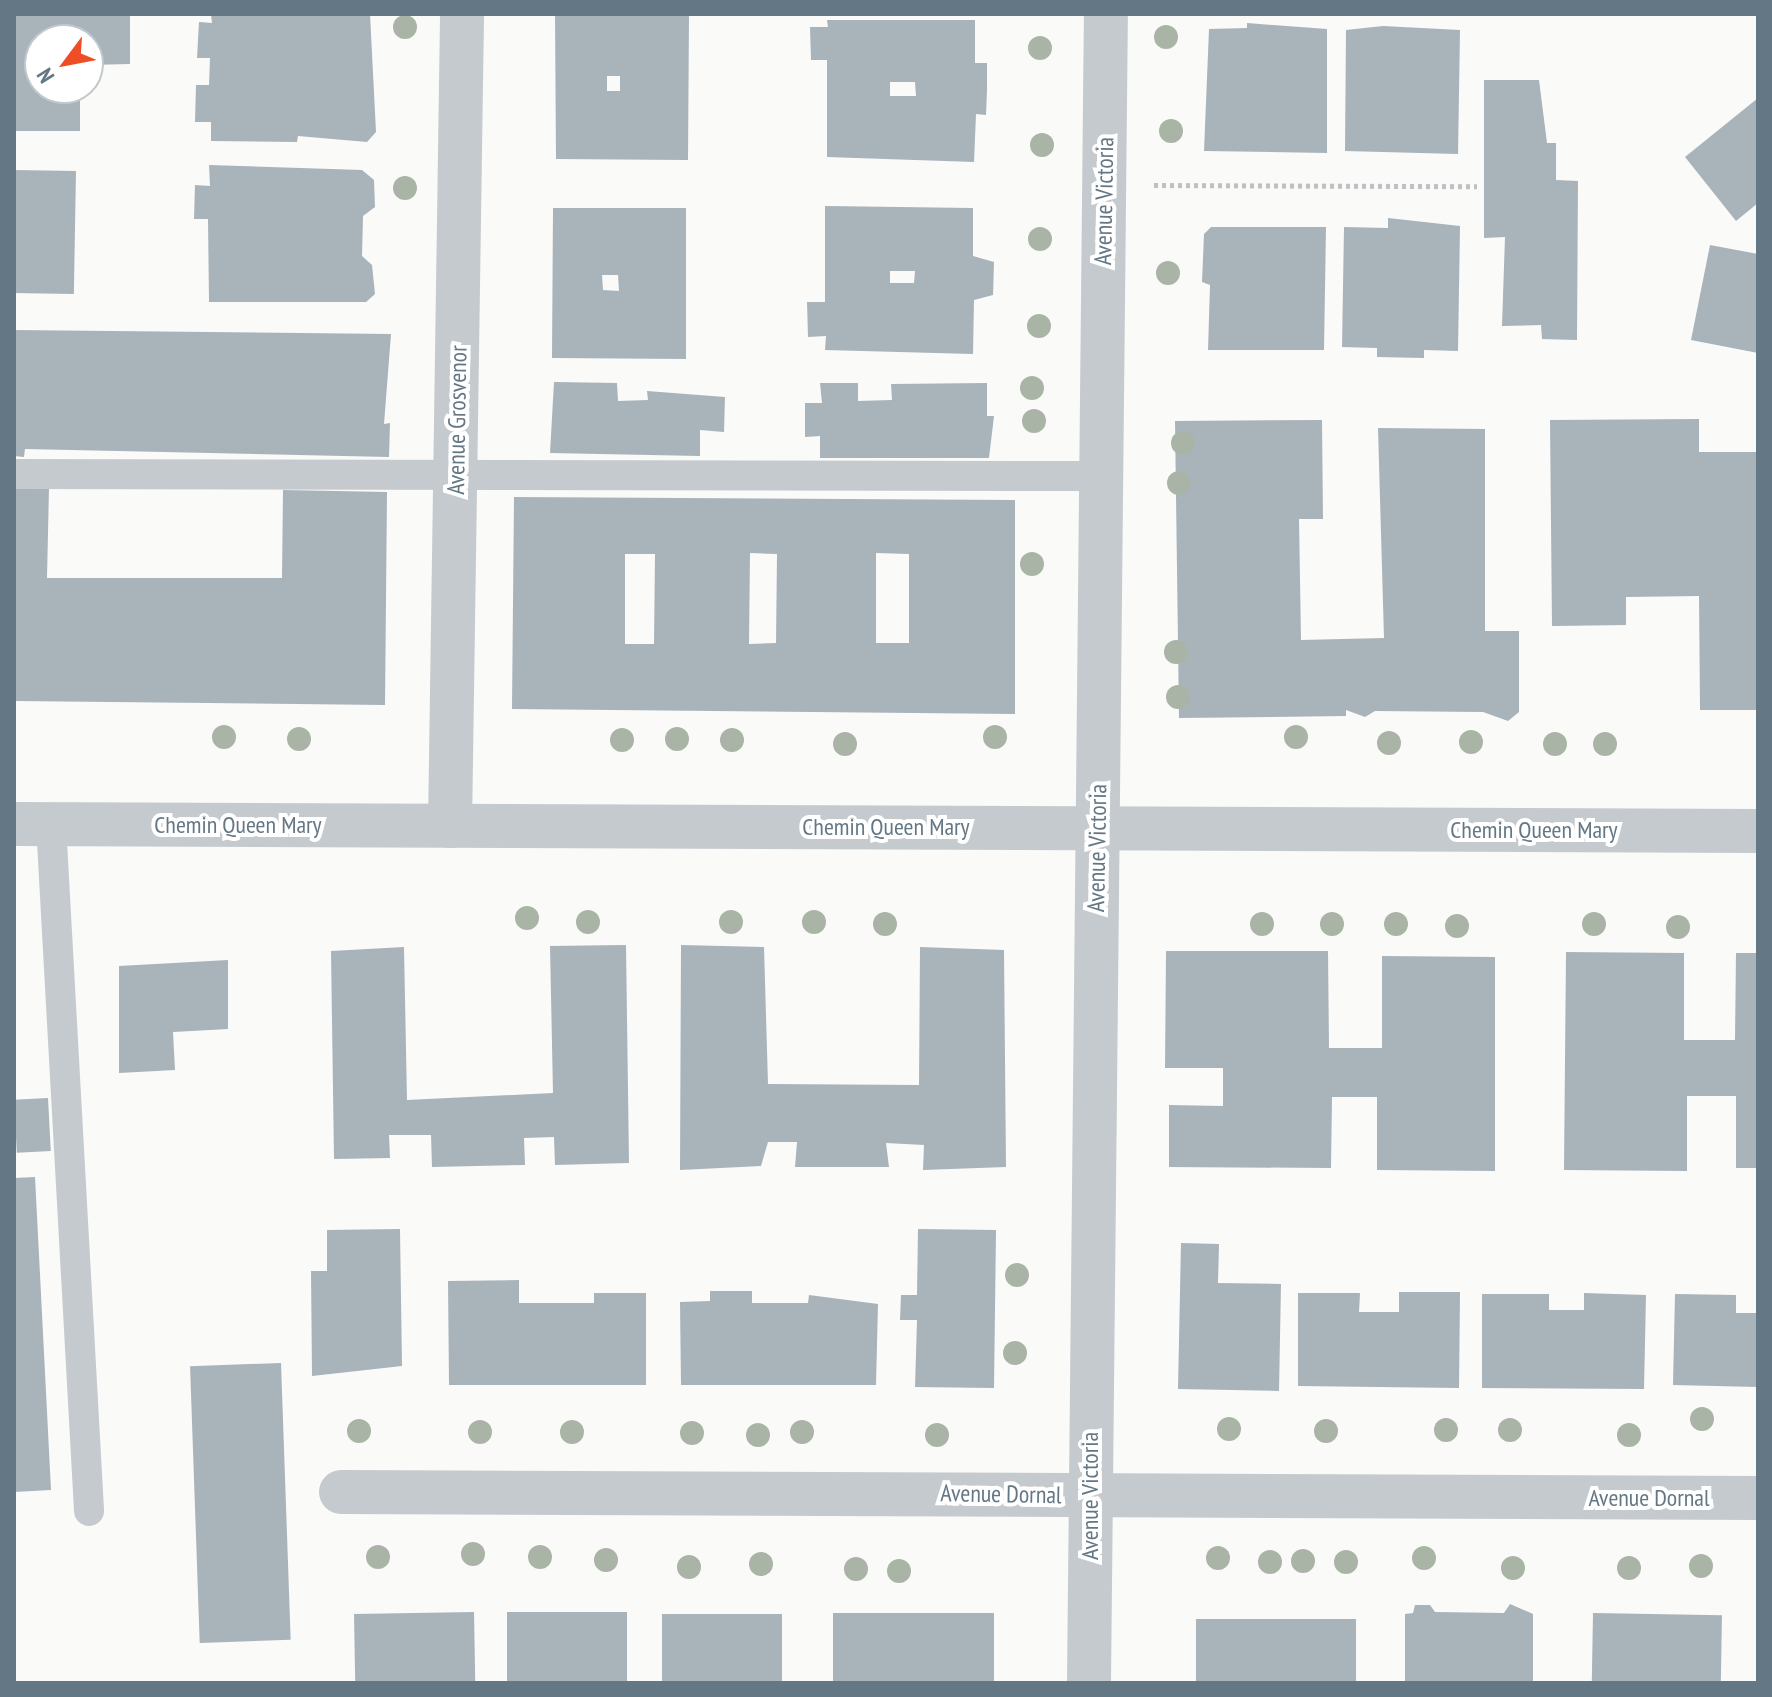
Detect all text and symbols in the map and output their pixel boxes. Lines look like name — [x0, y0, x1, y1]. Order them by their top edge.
north arrow — [24, 24, 104, 104]
text: N — [30, 63, 60, 88]
street label: Avenue Victoria — [1088, 136, 1120, 266]
street label: Avenue Grosvenor — [441, 345, 473, 495]
street label: Avenue Victoria — [1081, 783, 1113, 913]
street label: Chemin Queen Mary — [154, 811, 322, 839]
street label: Chemin Queen Mary — [802, 813, 970, 841]
street label: Chemin Queen Mary — [1450, 816, 1618, 844]
street label: Avenue Victoria — [1076, 1432, 1104, 1560]
street label: Avenue Dornal — [940, 1479, 1062, 1509]
street label: Avenue Dornal — [1588, 1484, 1710, 1512]

